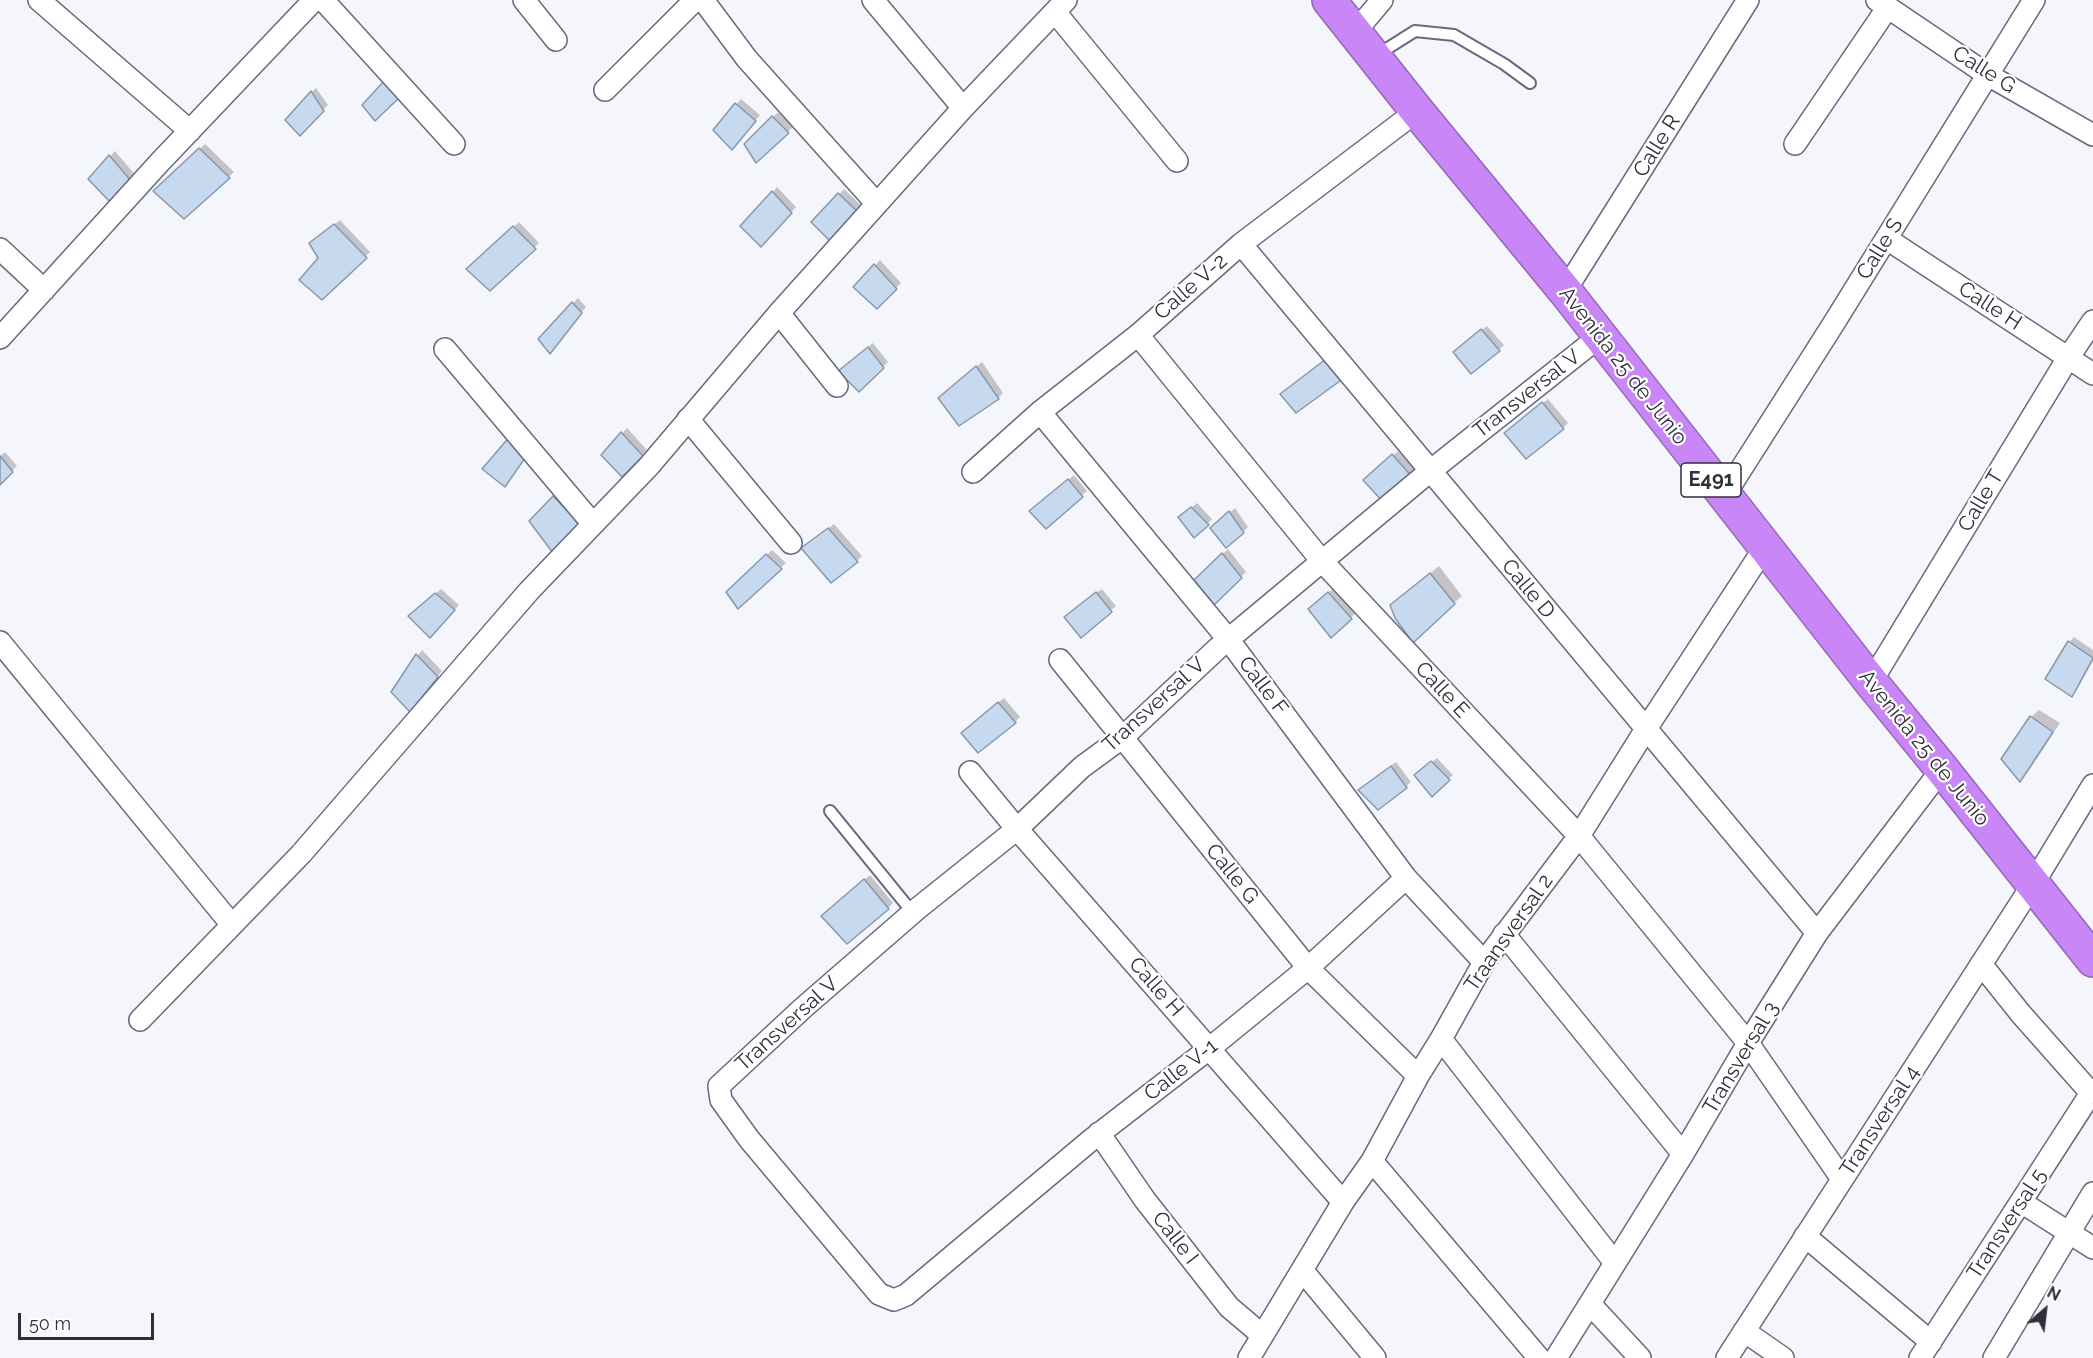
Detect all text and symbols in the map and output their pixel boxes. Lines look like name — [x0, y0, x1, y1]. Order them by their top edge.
street label: Calle G — [1948, 41, 2020, 99]
street label: Calle R — [1628, 110, 1686, 182]
street label: Calle S — [1851, 214, 1909, 284]
street label: Calle V-2 — [1149, 249, 1233, 325]
street label: Calle H — [1954, 276, 2026, 336]
street label: Avenida 25 de Junio — [1553, 282, 1693, 450]
street label: Transversal V — [1468, 344, 1586, 444]
road number: E491 — [1681, 463, 1741, 497]
street label: Calle T — [1953, 465, 2009, 537]
street label: Calle D — [1496, 554, 1560, 624]
street label: Transversal V — [1098, 652, 1210, 758]
street label: Calle F — [1233, 652, 1293, 720]
street label: Calle E — [1410, 657, 1474, 723]
street label: Avenida 25 de Junio — [1853, 665, 1995, 831]
street label: Calle G — [1200, 839, 1264, 909]
street label: Traansversal 2 — [1459, 869, 1559, 997]
street label: Calle H — [1123, 952, 1189, 1022]
street label: Transversal V — [731, 971, 843, 1077]
street label: Transversal 3 — [1698, 997, 1784, 1119]
street label: Calle V-1 — [1139, 1034, 1223, 1106]
street label: Transversal 4 — [1835, 1061, 1925, 1181]
street label: Transversal 5 — [1962, 1164, 2052, 1284]
street label: Calle I — [1147, 1207, 1203, 1269]
north arrow — [2015, 1280, 2075, 1340]
text: N — [2044, 1282, 2064, 1305]
scale bar — [21, 1301, 158, 1339]
text: 50 m — [29, 1313, 71, 1334]

